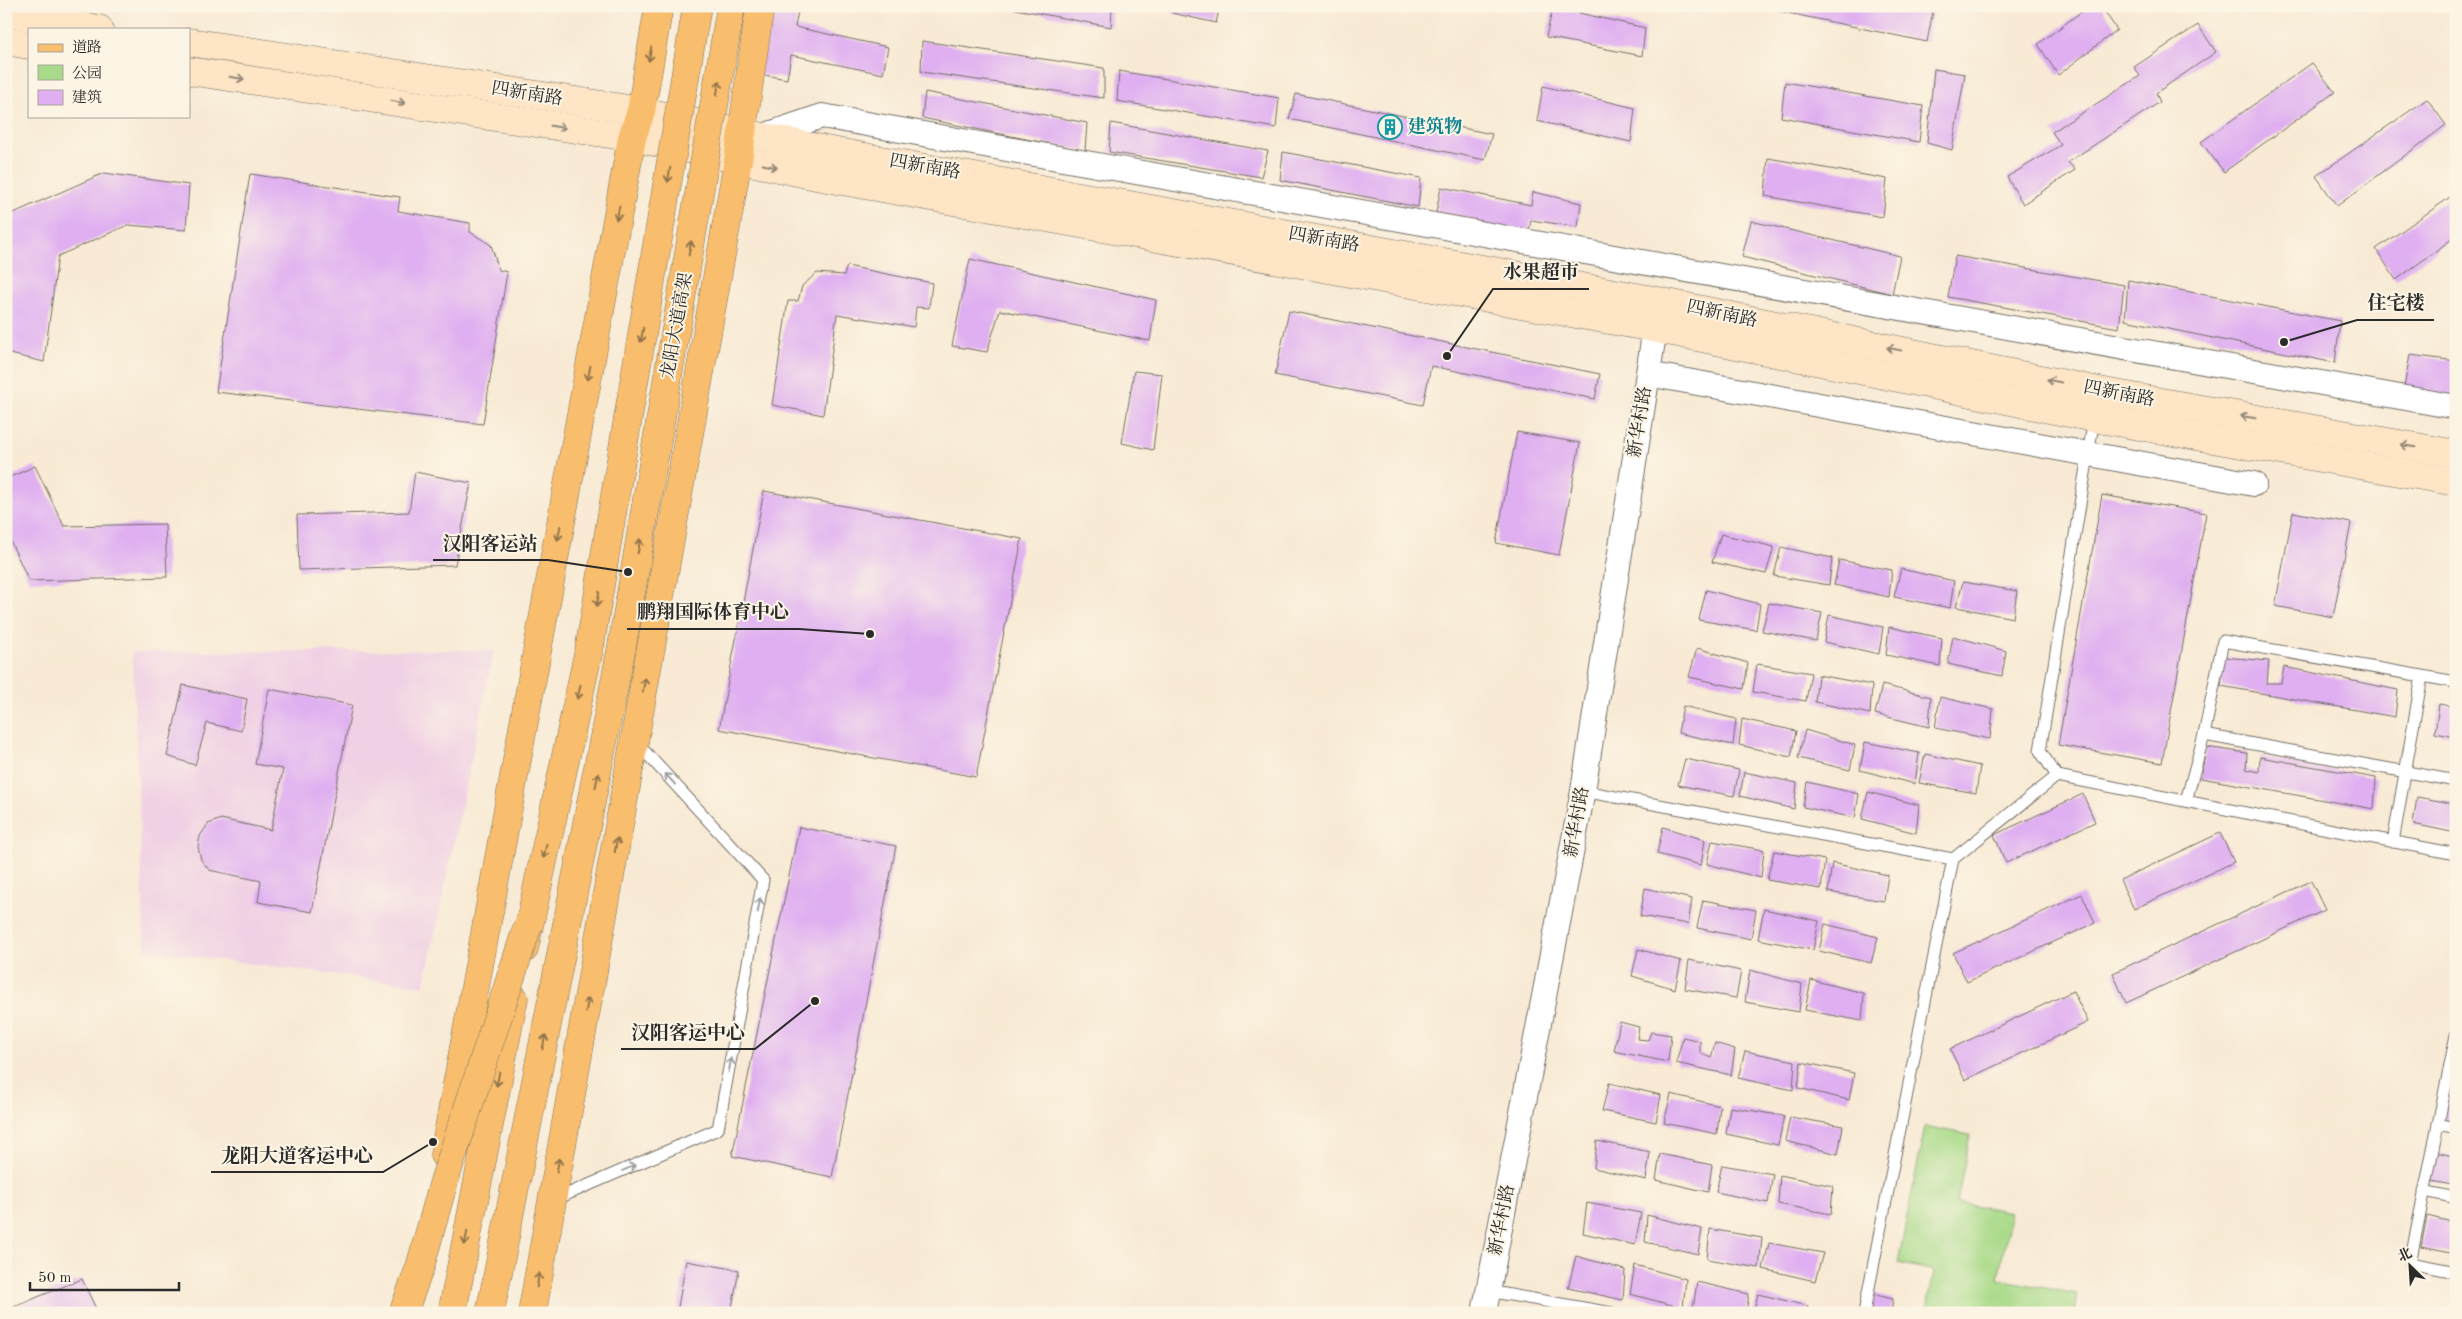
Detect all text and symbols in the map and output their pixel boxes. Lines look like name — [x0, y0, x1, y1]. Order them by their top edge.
legend — [28, 28, 190, 118]
text: 道路 — [72, 39, 102, 56]
one-way arrow — [645, 46, 655, 62]
text: 公园 — [72, 65, 102, 82]
one-way arrow — [229, 73, 245, 83]
street label: 四新南路 — [490, 78, 564, 109]
one-way arrow — [713, 80, 723, 96]
text: 建筑 — [72, 89, 102, 106]
one-way arrow — [389, 98, 405, 108]
building icon: 建筑物 — [1377, 114, 1403, 140]
place label: 建筑物 — [1408, 116, 1462, 136]
one-way arrow — [550, 122, 566, 132]
street label: 四新南路 — [888, 150, 962, 182]
one-way arrow — [761, 162, 777, 171]
one-way arrow — [664, 167, 674, 183]
one-way arrow — [613, 205, 623, 221]
street label: 四新南路 — [1287, 223, 1361, 255]
one-way arrow — [686, 240, 696, 256]
callout: 水果超市 — [1493, 255, 1589, 289]
text: 水果超市 — [1503, 261, 1579, 283]
street label: 龙阳大道高架 — [657, 271, 695, 381]
callout: 住宅楼 — [2357, 286, 2434, 320]
text: 住宅楼 — [2367, 292, 2425, 314]
street label: 四新南路 — [1685, 296, 1760, 330]
one-way arrow — [637, 327, 647, 343]
one-way arrow — [1887, 344, 1903, 353]
one-way arrow — [583, 365, 593, 381]
one-way arrow — [2046, 376, 2062, 386]
street label: 四新南路 — [2082, 376, 2156, 410]
street label: 新华村路 — [1624, 385, 1655, 459]
one-way arrow — [2240, 412, 2256, 422]
one-way arrow — [2400, 440, 2416, 450]
one-way arrow — [553, 525, 563, 541]
callout: 汉阳客运站 — [433, 526, 548, 560]
text: 汉阳客运站 — [442, 533, 538, 555]
one-way arrow — [635, 538, 645, 554]
one-way arrow — [592, 591, 602, 607]
callout: 鹏翔国际体育中心 — [627, 595, 799, 629]
text: 鹏翔国际体育中心 — [637, 601, 789, 623]
one-way arrow — [640, 678, 650, 694]
one-way arrow — [574, 684, 583, 700]
one-way arrow — [593, 772, 602, 788]
one-way arrow — [664, 772, 676, 785]
street label: 新华村路 — [1560, 785, 1592, 859]
one-way arrow — [611, 838, 621, 854]
one-way arrow — [539, 843, 549, 859]
one-way arrow — [754, 897, 764, 913]
one-way arrow — [582, 998, 592, 1014]
callout: 汉阳客运中心 — [621, 1015, 755, 1049]
text: 汉阳客运中心 — [631, 1022, 745, 1044]
one-way arrow — [540, 1034, 549, 1050]
one-way arrow — [725, 1057, 735, 1073]
one-way arrow — [493, 1070, 502, 1086]
callout: 龙阳大道客运中心 — [211, 1138, 383, 1172]
text: 龙阳大道客运中心 — [221, 1145, 373, 1167]
one-way arrow — [554, 1157, 564, 1173]
one-way arrow — [621, 1162, 636, 1172]
street label: 新华村路 — [1484, 1183, 1518, 1257]
one-way arrow — [461, 1230, 471, 1246]
north arrow — [2384, 1242, 2434, 1292]
text: 北 — [2395, 1245, 2414, 1264]
scale bar — [30, 1259, 179, 1291]
text: 50 m — [38, 1271, 72, 1286]
one-way arrow — [533, 1273, 543, 1289]

